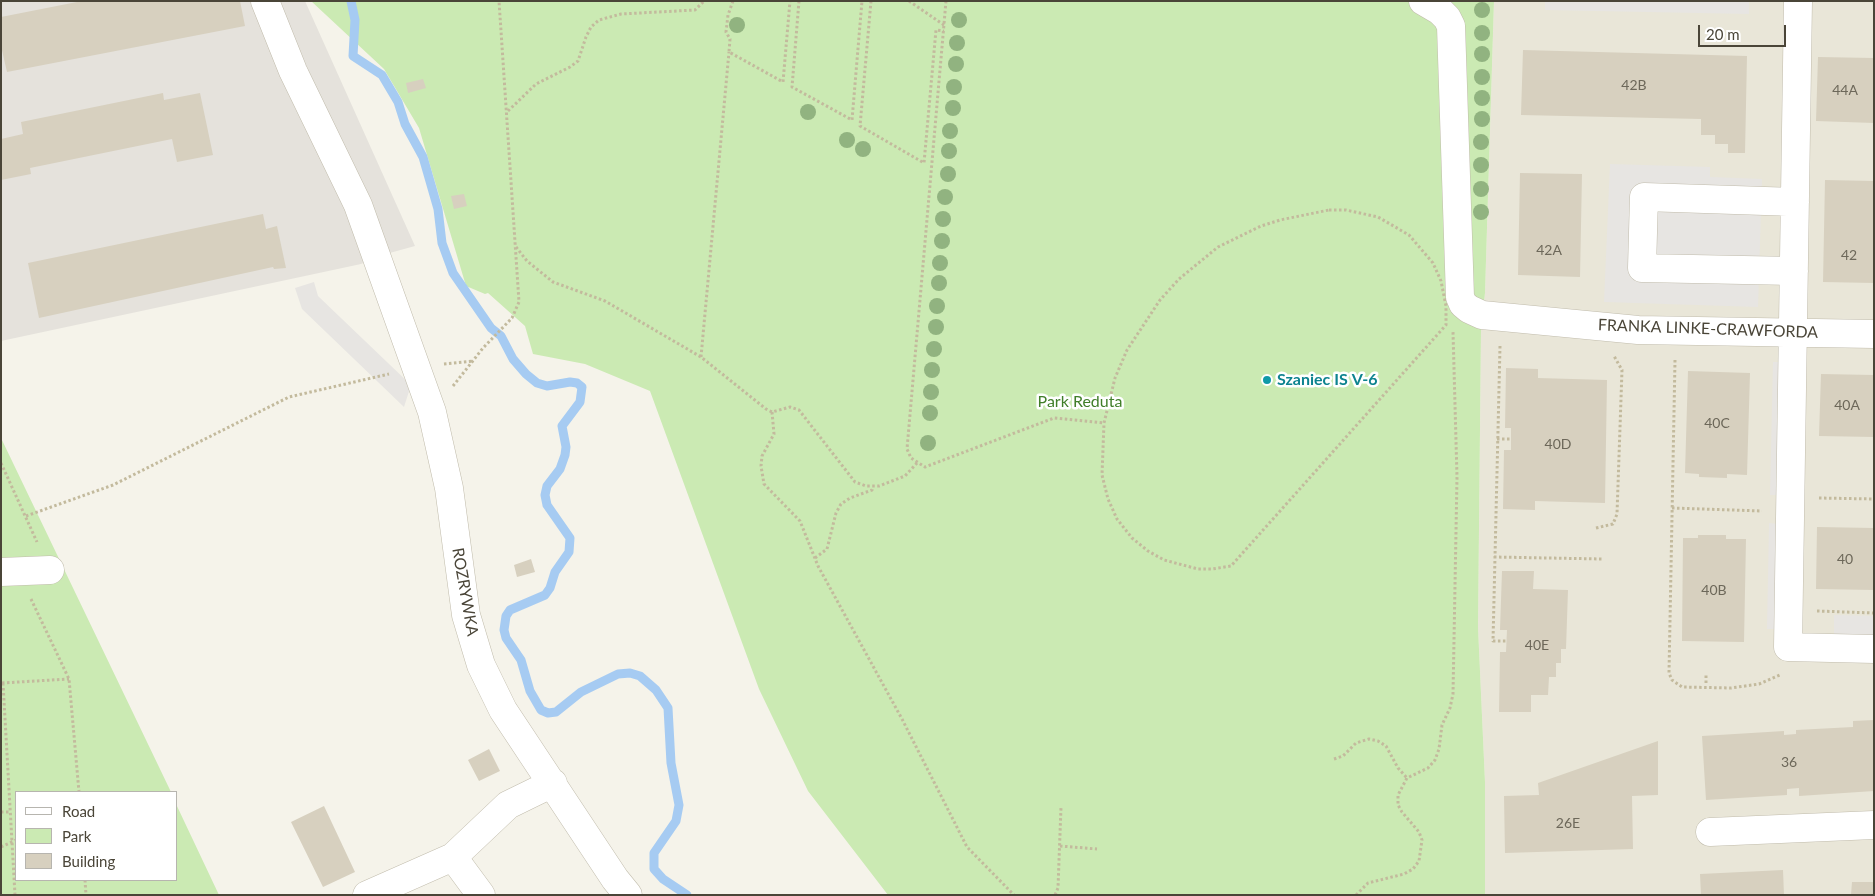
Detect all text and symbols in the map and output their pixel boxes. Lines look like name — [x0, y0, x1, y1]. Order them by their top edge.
scale bar — [1700, 15, 1788, 47]
text: 20 m — [1706, 25, 1740, 43]
house number: 42B — [1621, 77, 1647, 93]
house number: 44A — [1832, 82, 1858, 98]
house number: 42A — [1536, 242, 1562, 258]
house number: 42 — [1841, 247, 1857, 263]
street label: FRANKA LINKE-CRAWFORDA — [1598, 316, 1818, 342]
place label: Szaniec IS V-6 — [1277, 370, 1377, 390]
marker: Szaniec IS V-6 — [1261, 374, 1273, 386]
park label: Park Reduta — [1038, 392, 1122, 412]
house number: 40A — [1834, 397, 1860, 413]
house number: 40C — [1704, 415, 1730, 431]
house number: 40D — [1545, 436, 1571, 452]
street label: ROZRYWKA — [448, 546, 482, 638]
house number: 40 — [1837, 551, 1853, 567]
house number: 40B — [1701, 582, 1727, 598]
house number: 40E — [1525, 637, 1549, 653]
house number: 36 — [1781, 754, 1797, 770]
legend — [15, 791, 178, 881]
text: Road — [62, 802, 95, 820]
house number: 26E — [1556, 815, 1580, 831]
text: Park — [62, 827, 91, 845]
text: Building — [62, 852, 115, 870]

